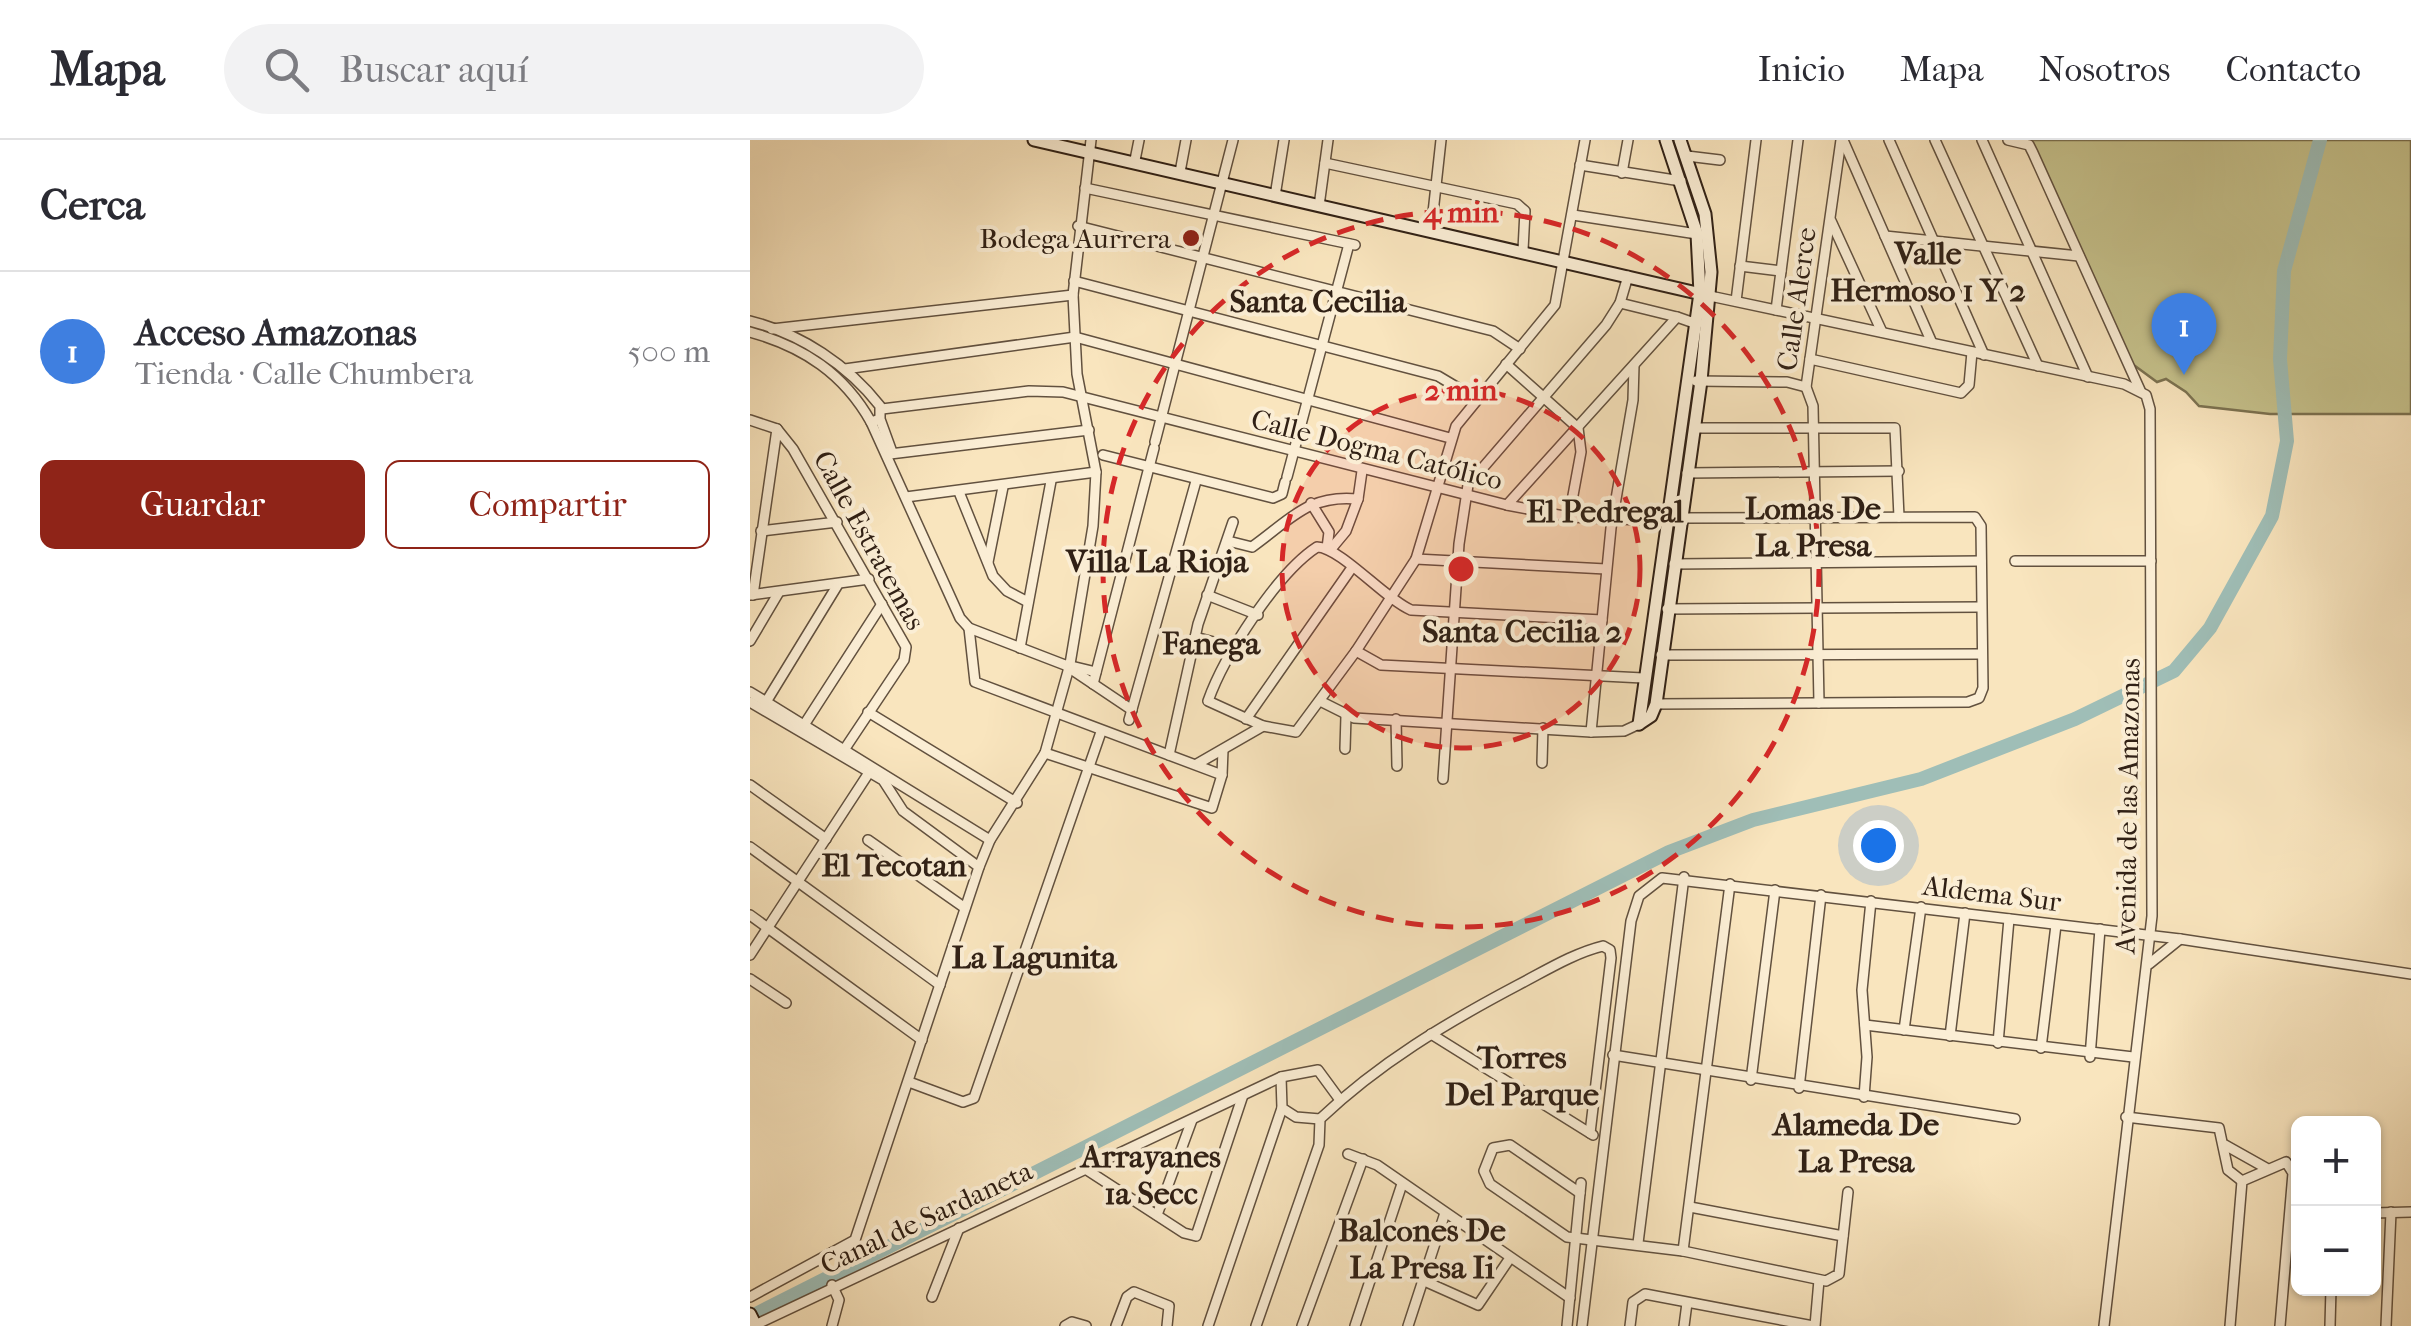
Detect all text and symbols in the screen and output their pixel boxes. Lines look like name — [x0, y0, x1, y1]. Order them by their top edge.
search box — [224, 24, 924, 114]
text: Mapa — [50, 41, 164, 97]
icon: search — [259, 42, 314, 97]
text: Buscar aquí — [339, 47, 528, 92]
text: Inicio — [1758, 49, 1845, 90]
text: Mapa — [1900, 49, 1983, 90]
text: Nosotros — [2038, 49, 2170, 90]
text: Contacto — [2225, 49, 2361, 90]
text: Cerca — [40, 181, 145, 230]
text: 4 min — [1422, 195, 1499, 231]
place label: Bodega Aurrera — [980, 222, 1172, 255]
street label: Calle Alerce — [1770, 225, 1823, 373]
marker: Bodega Aurrera — [1180, 227, 1202, 249]
district label: Valle Hermoso 1 Y 2 — [1830, 235, 2026, 309]
district label: Santa Cecilia — [1230, 283, 1408, 320]
pin: 1 — [2152, 292, 2216, 375]
text: Acceso Amazonas — [135, 310, 417, 355]
text: 1 — [67, 333, 78, 370]
text: 500 m — [628, 333, 710, 370]
text: Tienda · Calle Chumbera — [135, 355, 473, 392]
text: 2 min — [1424, 373, 1498, 408]
street label: Calle Dogma Católico — [1248, 402, 1506, 497]
street label: Calle Estratemas — [807, 445, 932, 636]
button: Guardar — [40, 460, 365, 549]
button: Compartir — [385, 460, 710, 549]
district label: Lomas De La Presa — [1745, 490, 1881, 564]
district label: El Pedregal — [1526, 493, 1684, 530]
district label: Villa La Rioja — [1065, 543, 1249, 580]
centre of rings — [1443, 551, 1479, 587]
district label: Santa Cecilia 2 — [1422, 613, 1622, 650]
district label: Fanega — [1162, 625, 1261, 662]
street label: Avenida de las Amazonas — [2108, 658, 2147, 955]
your location — [1853, 820, 1904, 871]
district label: El Tecotan — [822, 847, 967, 884]
street label: Aldema Sur — [1920, 869, 2063, 918]
district label: La Lagunita — [951, 939, 1118, 976]
district label: Torres Del Parque — [1445, 1039, 1599, 1113]
district label: Alameda De La Presa — [1771, 1106, 1939, 1180]
map controls — [2291, 1116, 2381, 1296]
button: + — [2291, 1116, 2381, 1206]
district label: Arrayanes 1a Secc — [1079, 1138, 1221, 1212]
street label: Canal de Sardaneta — [815, 1153, 1038, 1281]
button: − — [2291, 1206, 2381, 1296]
district label: Balcones De La Presa Ii — [1338, 1212, 1506, 1286]

